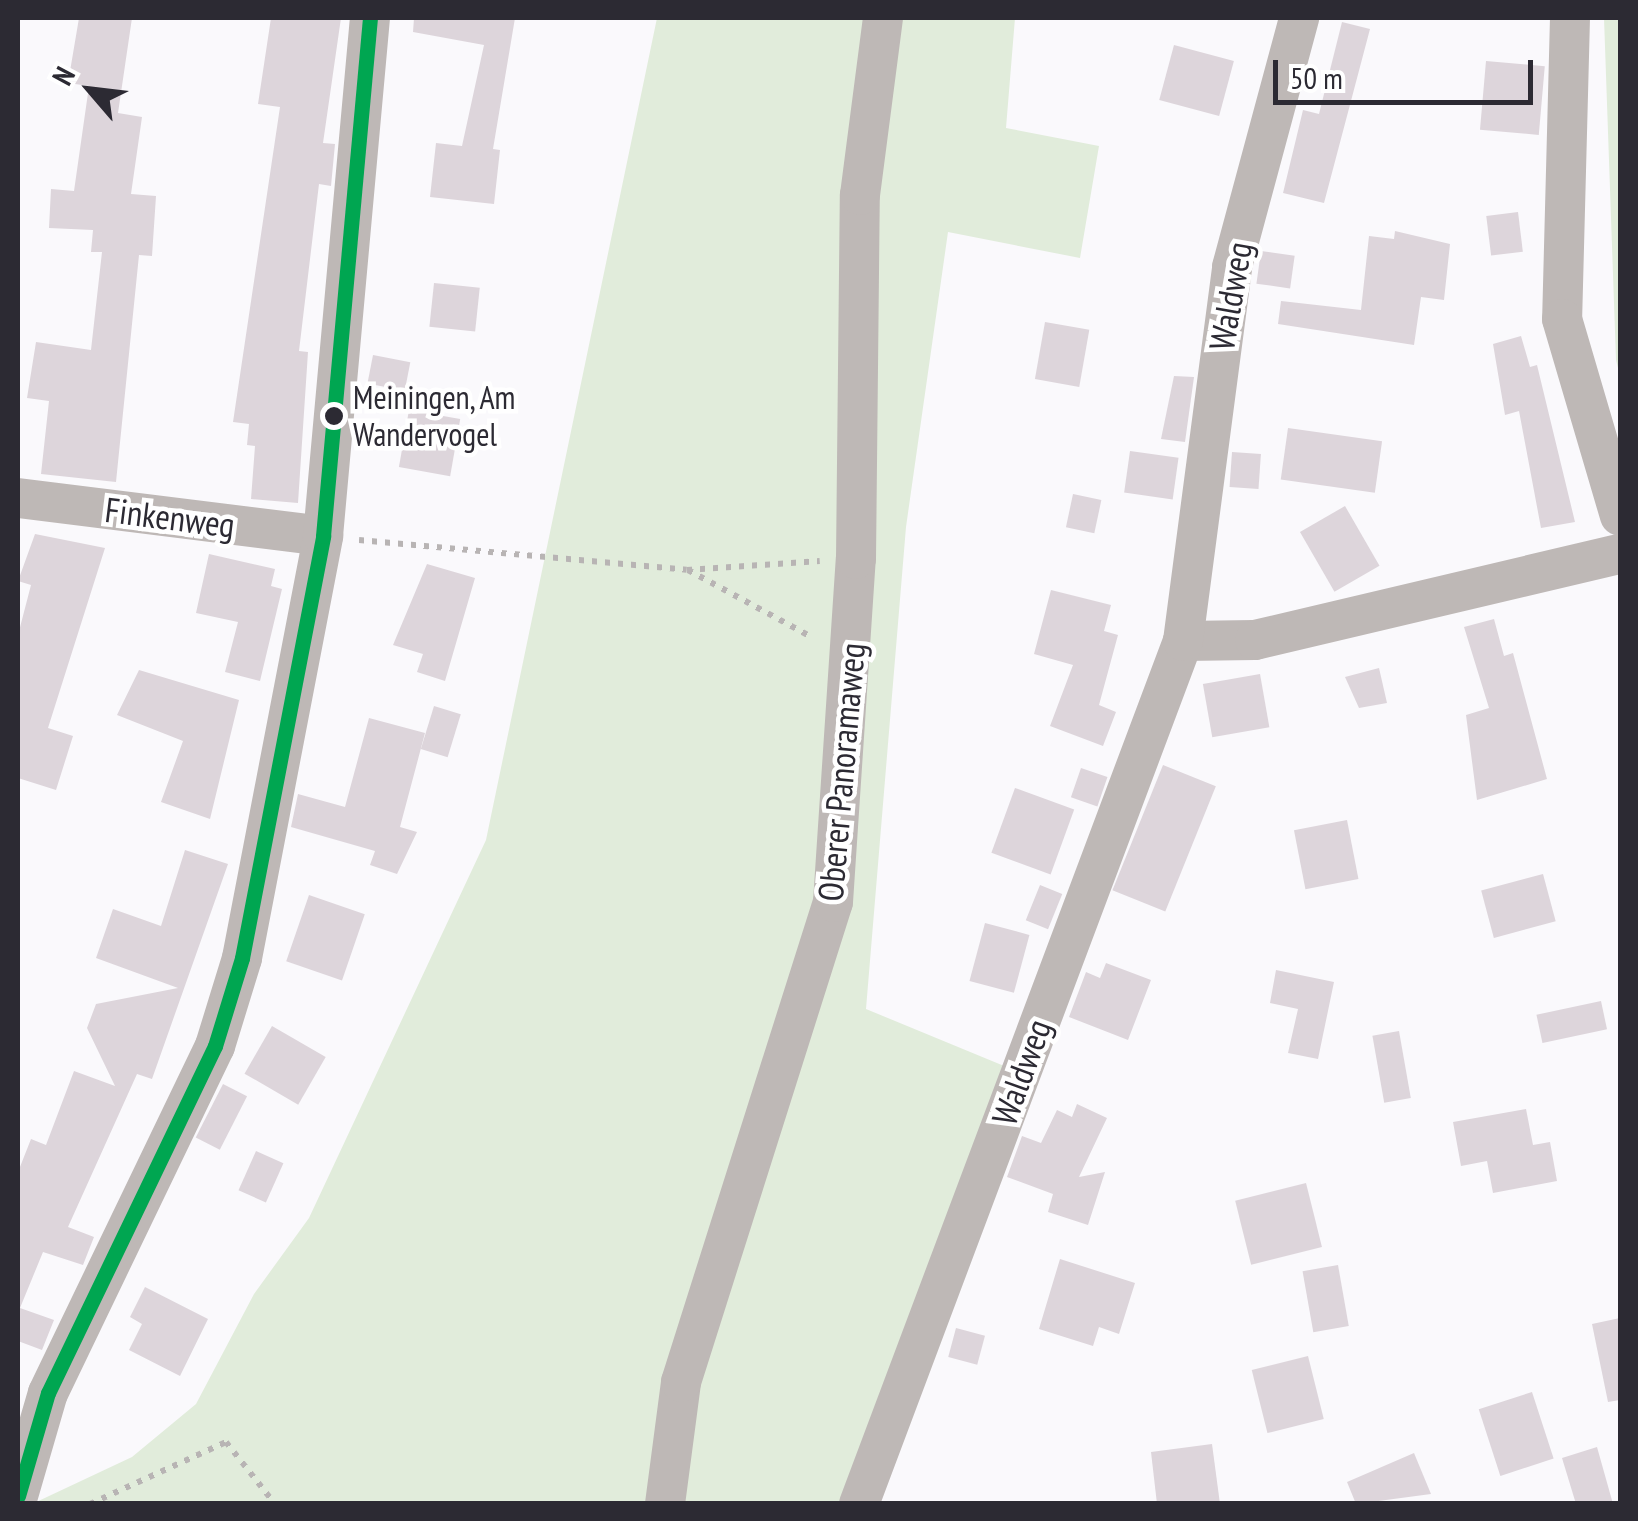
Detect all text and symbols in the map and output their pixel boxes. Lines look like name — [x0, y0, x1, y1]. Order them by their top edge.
north arrow — [40, 40, 140, 140]
scale bar — [1278, 40, 1538, 102]
text: 50 m — [1290, 58, 1343, 97]
text: N — [43, 60, 83, 91]
street label: Waldweg — [1200, 239, 1260, 353]
place label: Meiningen, Am Wandervogel — [353, 379, 518, 454]
marker: Meiningen, Am Wandervogel — [324, 406, 344, 426]
street label: Finkenweg — [103, 488, 237, 546]
street label: Oberer Panoramaweg — [809, 641, 873, 903]
street label: Waldweg — [983, 1013, 1059, 1131]

